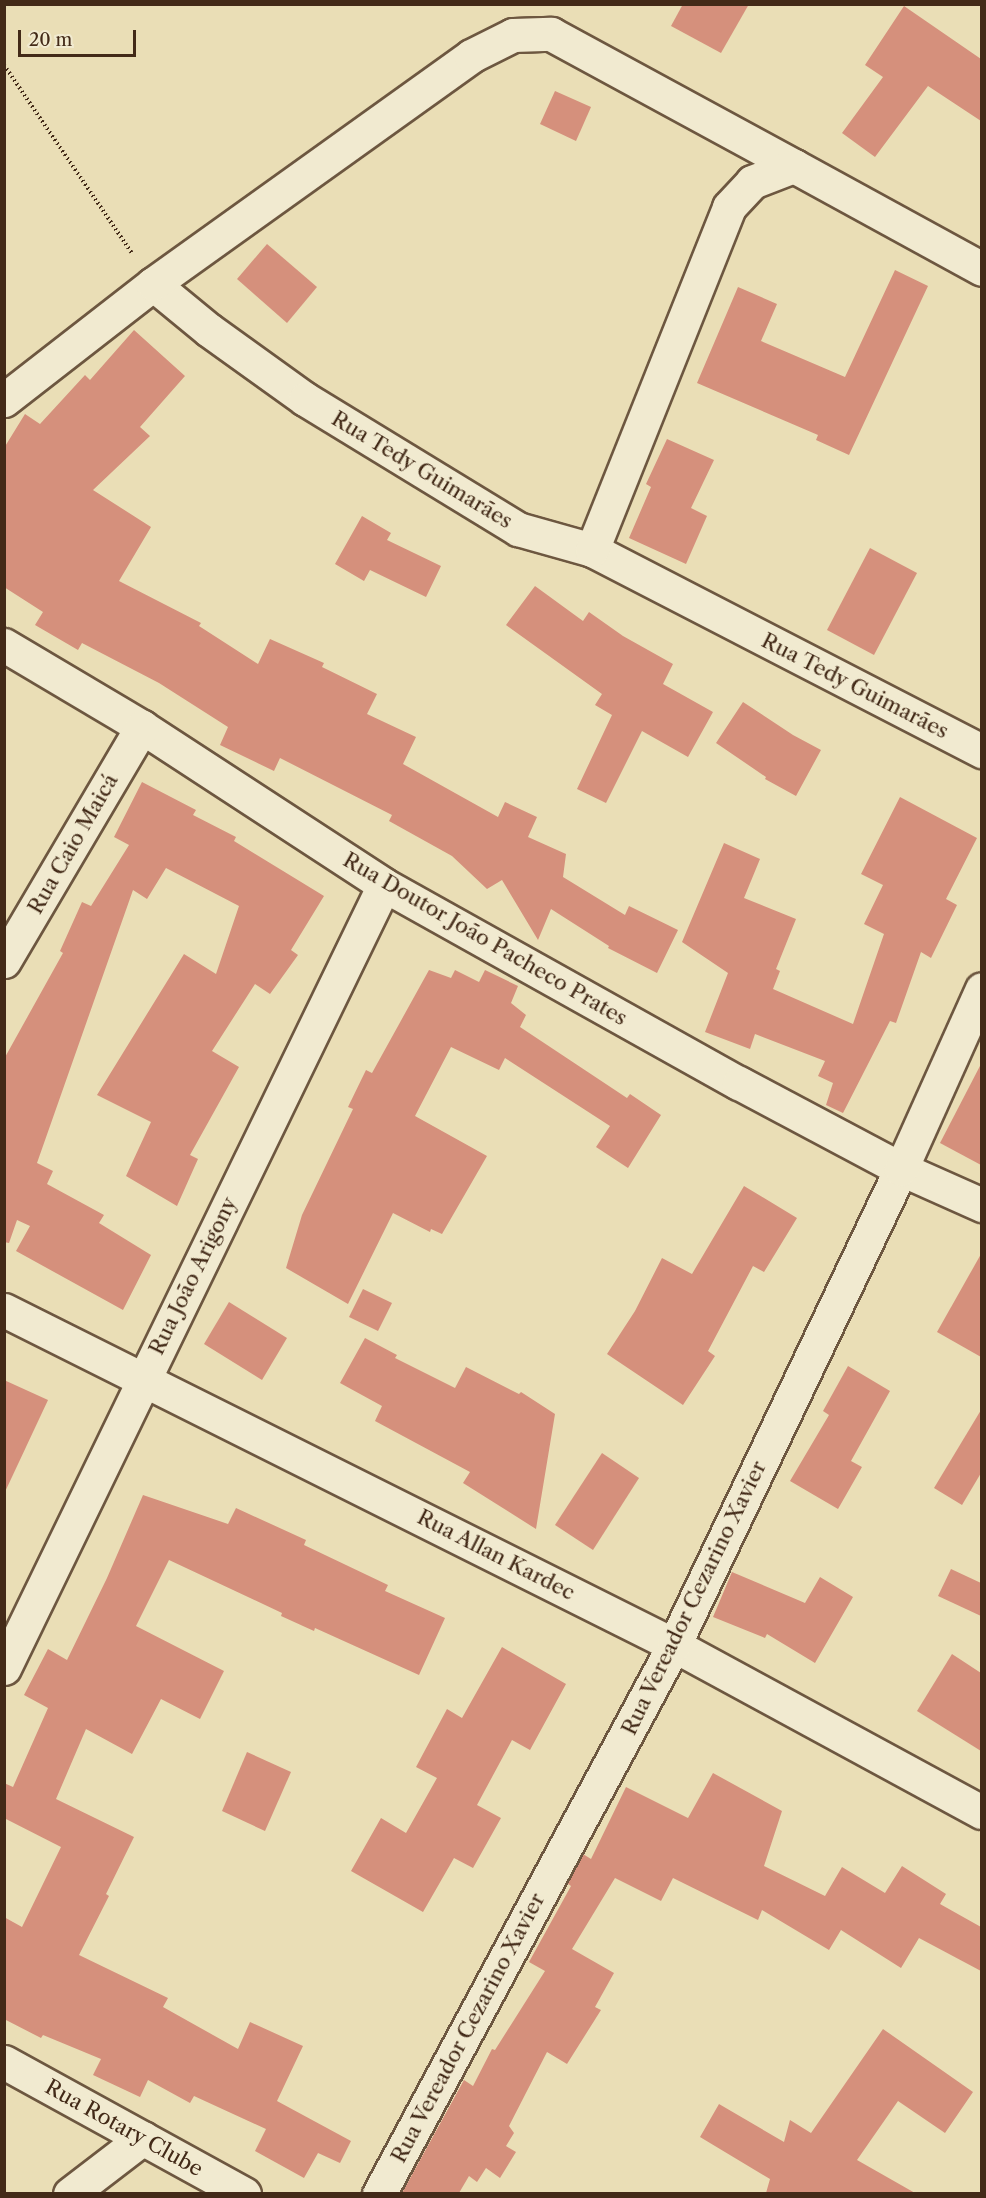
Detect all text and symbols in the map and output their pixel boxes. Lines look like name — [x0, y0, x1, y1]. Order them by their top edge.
scale bar — [21, 18, 140, 56]
text: 20 m — [29, 29, 72, 51]
street label: Rua Tedy Guimarães — [326, 406, 518, 534]
street label: Rua Tedy Guimarães — [757, 628, 953, 744]
street label: Rua Caio Maicá — [23, 769, 123, 919]
street label: Rua Doutor João Pacheco Prates — [338, 847, 632, 1031]
street label: Rua João Arigony — [144, 1193, 242, 1359]
street label: Rua Vereador Cezarino Xavier — [616, 1456, 772, 1740]
street label: Rua Allan Kardec — [413, 1504, 579, 1606]
street label: Rua Vereador Cezarino Xavier — [386, 1888, 550, 2168]
street label: Rua Rotary Clube — [40, 2074, 208, 2182]

